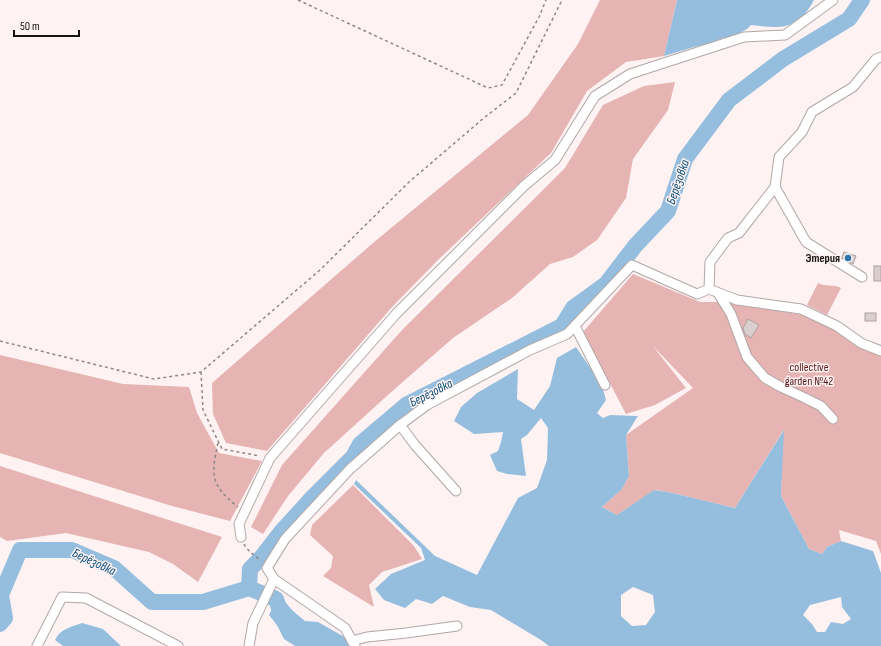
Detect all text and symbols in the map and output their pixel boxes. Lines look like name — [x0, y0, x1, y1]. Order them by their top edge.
scale bar — [14, 12, 79, 38]
text: 50 m — [20, 19, 40, 34]
water label: Берёзовка — [663, 157, 693, 206]
place label: Этерия — [805, 251, 840, 266]
marker: Этерия — [843, 253, 853, 263]
park label: collective garden №42 — [785, 360, 833, 389]
water label: Берёзовка — [407, 375, 456, 411]
water label: Берёзовка — [70, 545, 119, 579]

